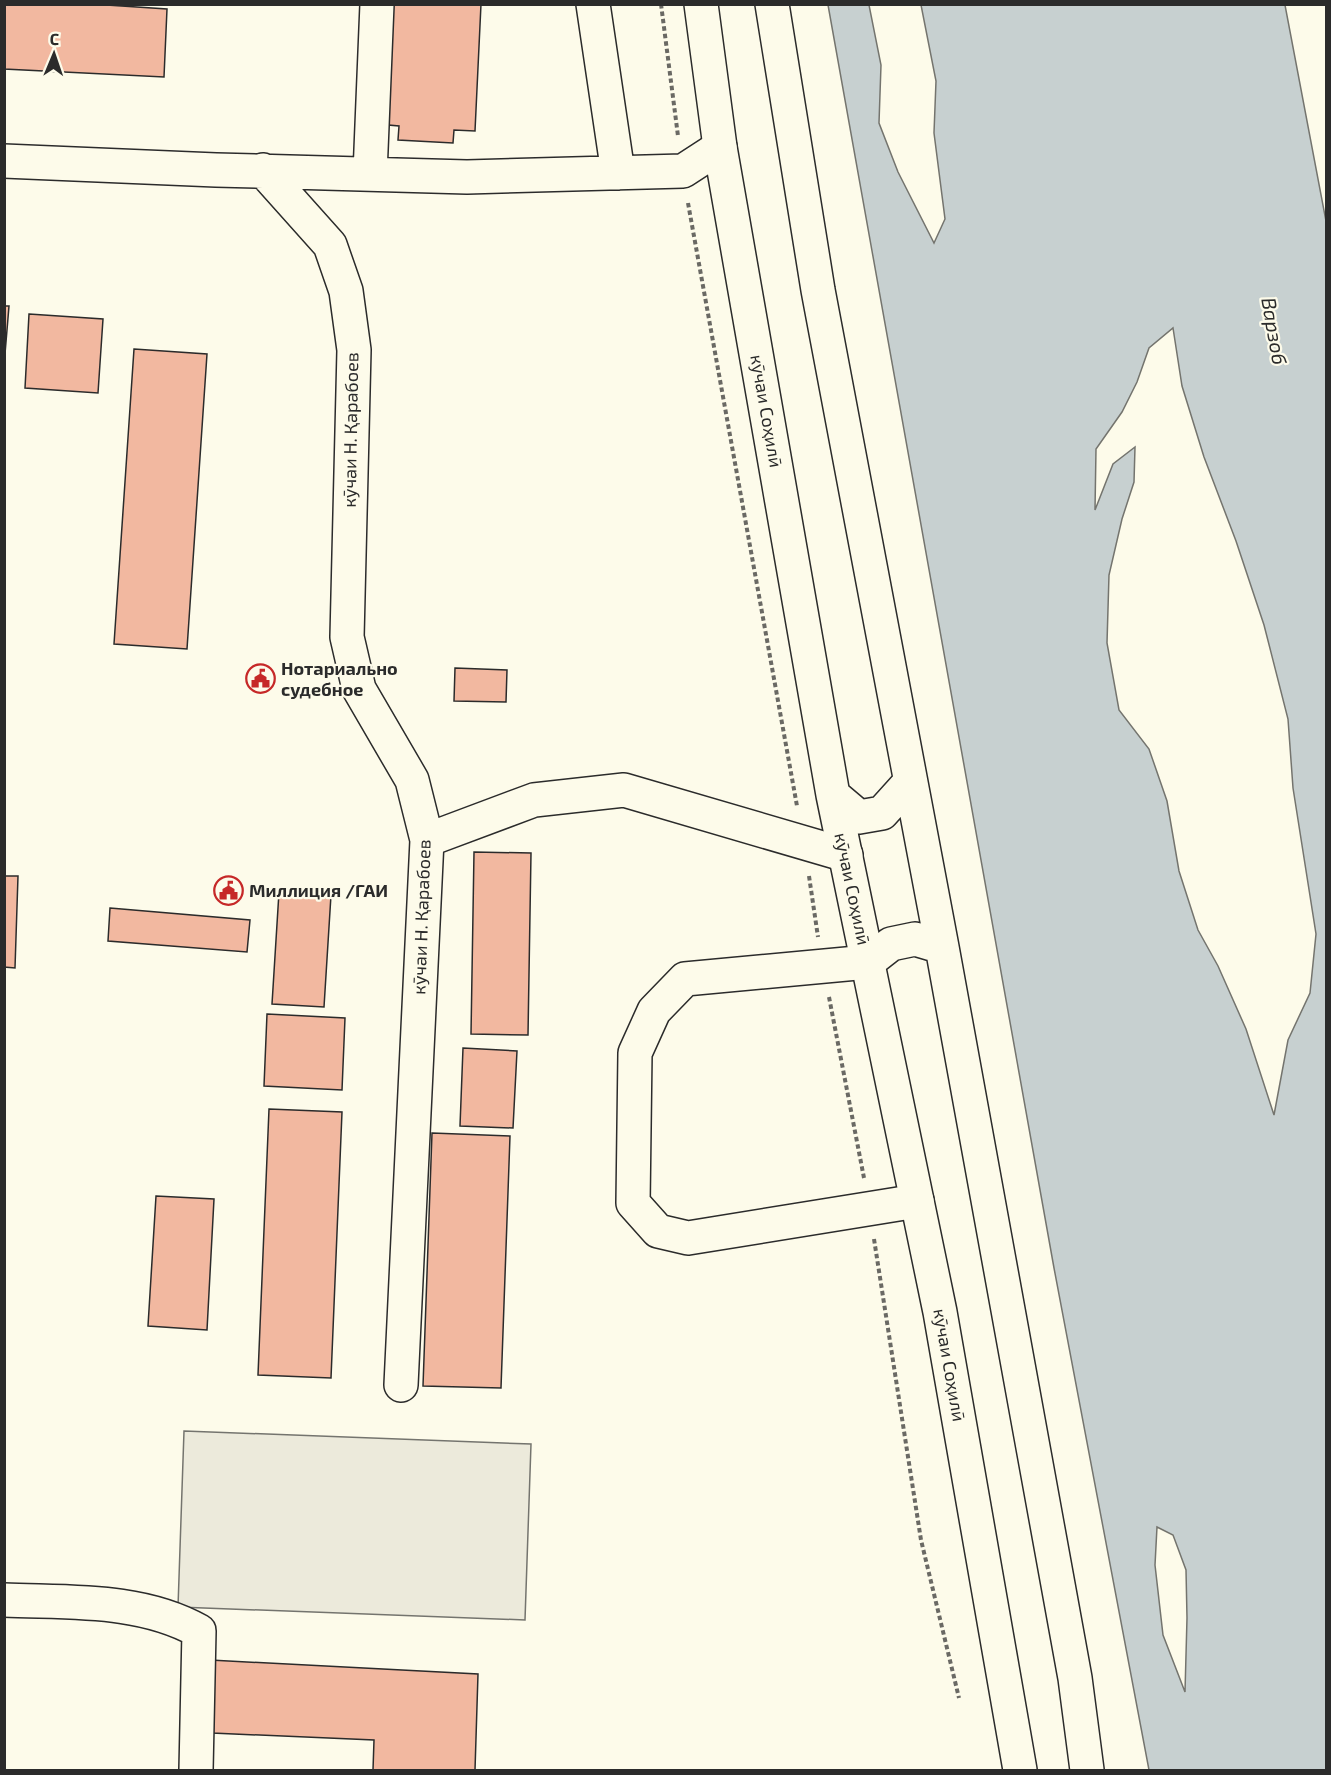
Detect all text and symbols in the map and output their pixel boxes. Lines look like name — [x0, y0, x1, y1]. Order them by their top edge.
north arrow — [24, 24, 84, 84]
text: С — [50, 29, 60, 48]
water label: Варзоб — [1257, 295, 1293, 366]
street label: кӯчаи Н. Қарабоев — [338, 352, 362, 508]
street label: кӯчаи Соҳилӣ — [746, 353, 788, 469]
place label: Нотариально судебное — [281, 657, 398, 700]
public building icon: Нотариально судебное — [244, 663, 276, 695]
street label: кӯчаи Соҳилӣ — [830, 831, 876, 947]
street label: кӯчаи Н. Қарабоев — [407, 839, 435, 995]
public building icon: Миллиция /ГАИ — [212, 875, 244, 907]
place label: Миллиция /ГАИ — [249, 879, 388, 901]
street label: кӯчаи Соҳилӣ — [929, 1307, 971, 1423]

